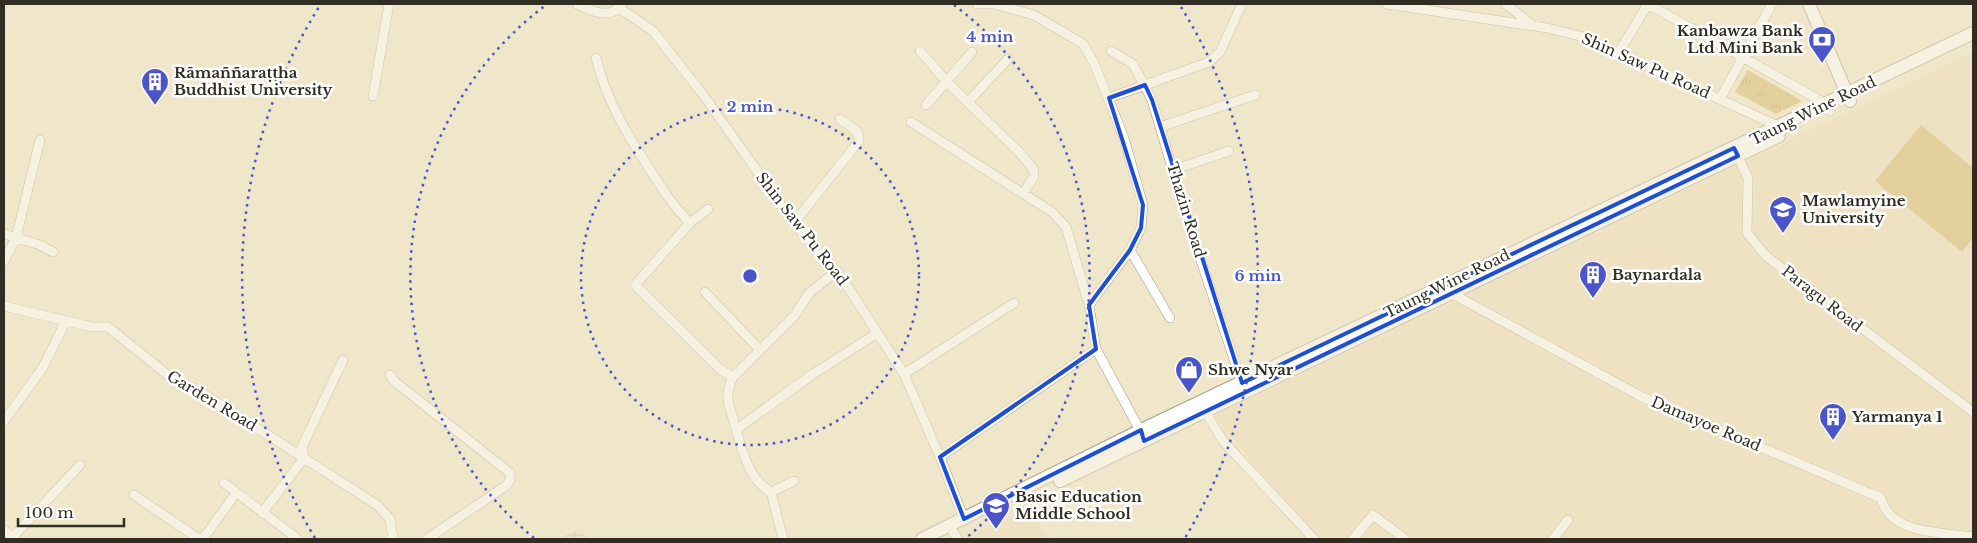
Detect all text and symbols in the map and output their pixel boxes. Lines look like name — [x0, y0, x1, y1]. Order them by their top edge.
place label: Kanbawza Bank Ltd Mini Bank — [1677, 21, 1804, 57]
bank icon: Kanbawza Bank Ltd Mini Bank — [1807, 25, 1837, 64]
text: 4 min — [967, 27, 1014, 46]
street label: Shin Saw Pu Road — [1579, 29, 1713, 102]
place label: Rāmaññaraṭṭha Buddhist University — [174, 63, 333, 99]
building icon: Rāmaññaraṭṭha Buddhist University — [140, 67, 170, 106]
street label: Taung Wine Road — [1747, 72, 1879, 149]
text: 2 min — [727, 97, 773, 116]
street label: Thazin Road — [1163, 160, 1210, 260]
street label: Shin Saw Pu Road — [752, 168, 853, 289]
place label: Mawlamyine University — [1802, 191, 1906, 227]
school or university icon: Mawlamyine University — [1768, 195, 1798, 234]
street label: Taung Wine Road — [1381, 245, 1513, 322]
building icon: Baynardala — [1578, 260, 1608, 299]
street label: Paragu Road — [1778, 261, 1866, 336]
place label: Baynardala — [1612, 265, 1702, 284]
text: 6 min — [1234, 266, 1282, 285]
centre of rings — [741, 267, 759, 285]
shop icon: Shwe Nyar — [1174, 355, 1204, 394]
place label: Shwe Nyar — [1208, 360, 1294, 379]
street label: Garden Road — [164, 366, 261, 435]
street label: Damayoe Road — [1648, 392, 1764, 455]
building icon: Yarmanya 1 — [1818, 402, 1848, 441]
place label: Yarmanya 1 — [1851, 407, 1943, 426]
place label: Basic Education Middle School — [1015, 487, 1142, 523]
school or university icon: Basic Education Middle School — [981, 491, 1011, 530]
scale bar — [18, 496, 124, 528]
text: 100 m — [25, 503, 74, 522]

